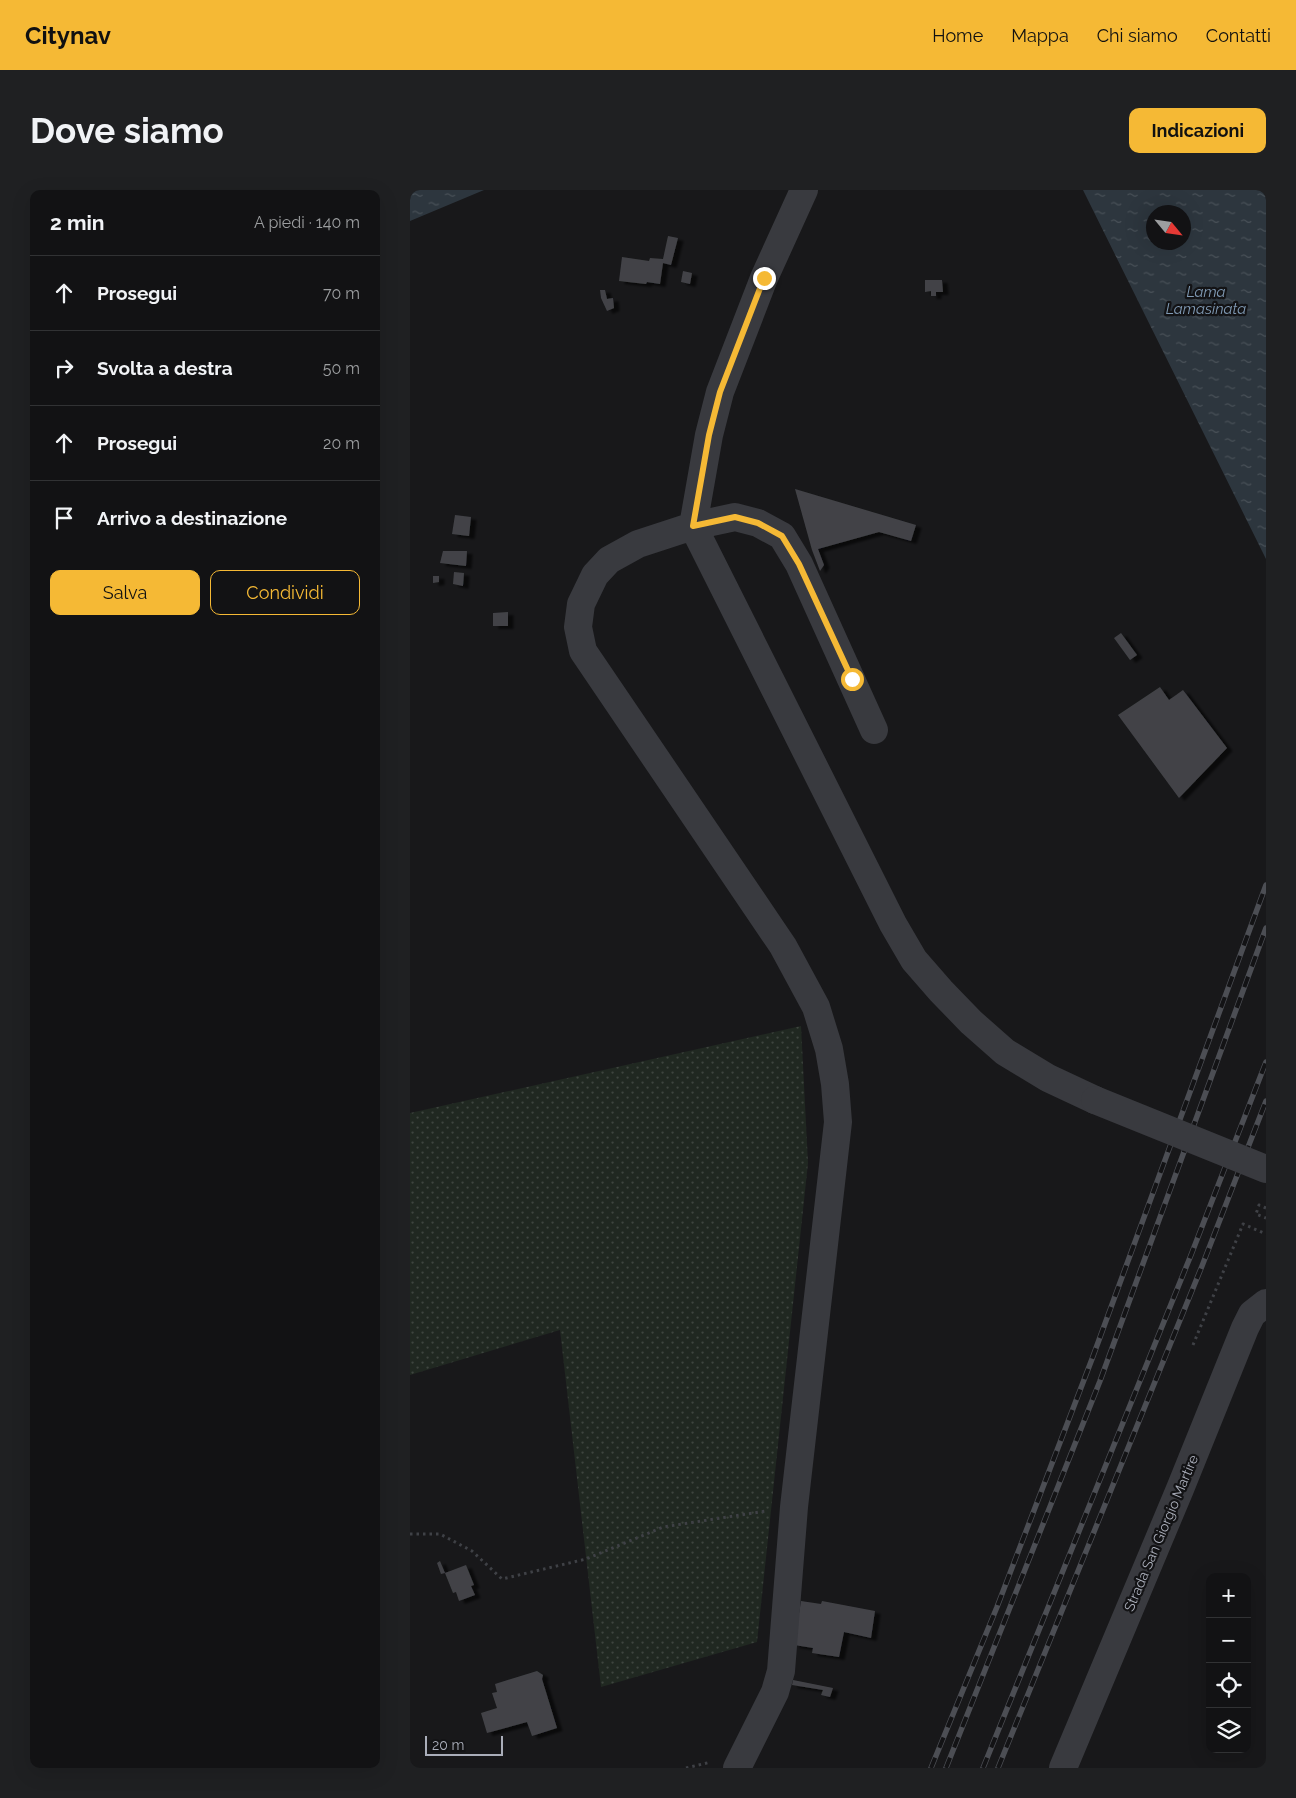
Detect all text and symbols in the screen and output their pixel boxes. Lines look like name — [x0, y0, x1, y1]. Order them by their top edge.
text: Citynav — [25, 21, 111, 50]
text: Home — [932, 25, 983, 46]
text: Mappa — [1011, 25, 1069, 46]
text: Chi siamo — [1097, 25, 1178, 46]
text: Contatti — [1206, 25, 1271, 46]
button: Indicazioni — [1129, 108, 1266, 153]
text: Dove siamo — [30, 110, 224, 151]
north arrow — [1146, 205, 1191, 250]
text: 2 min — [50, 210, 104, 235]
text: A piedi · 140 m — [254, 213, 360, 232]
route end — [753, 267, 776, 290]
icon: ahead — [50, 279, 78, 307]
text: Prosegui — [97, 282, 177, 304]
water label: Lama Lamasinata — [1166, 283, 1246, 318]
text: 70 m — [323, 284, 360, 303]
icon: right — [50, 354, 78, 382]
text: Svolta a destra — [97, 357, 233, 379]
text: 50 m — [323, 359, 360, 378]
icon: ahead — [50, 429, 78, 457]
text: Prosegui — [97, 432, 177, 454]
text: 20 m — [323, 434, 360, 453]
icon: arrive — [50, 504, 78, 532]
text: Arrivo a destinazione — [97, 507, 287, 529]
button: Salva — [50, 570, 200, 615]
button: Condividi — [210, 570, 360, 615]
route start — [841, 668, 864, 691]
street label: Strada San Giorgio Martire — [1121, 1452, 1201, 1614]
map controls — [1206, 1573, 1251, 1753]
button: + — [1206, 1573, 1251, 1618]
button: − — [1206, 1618, 1251, 1663]
button: locate — [1206, 1663, 1251, 1708]
button: layers — [1206, 1708, 1251, 1753]
scale bar — [425, 1733, 502, 1756]
text: 20 m — [432, 1737, 464, 1753]

